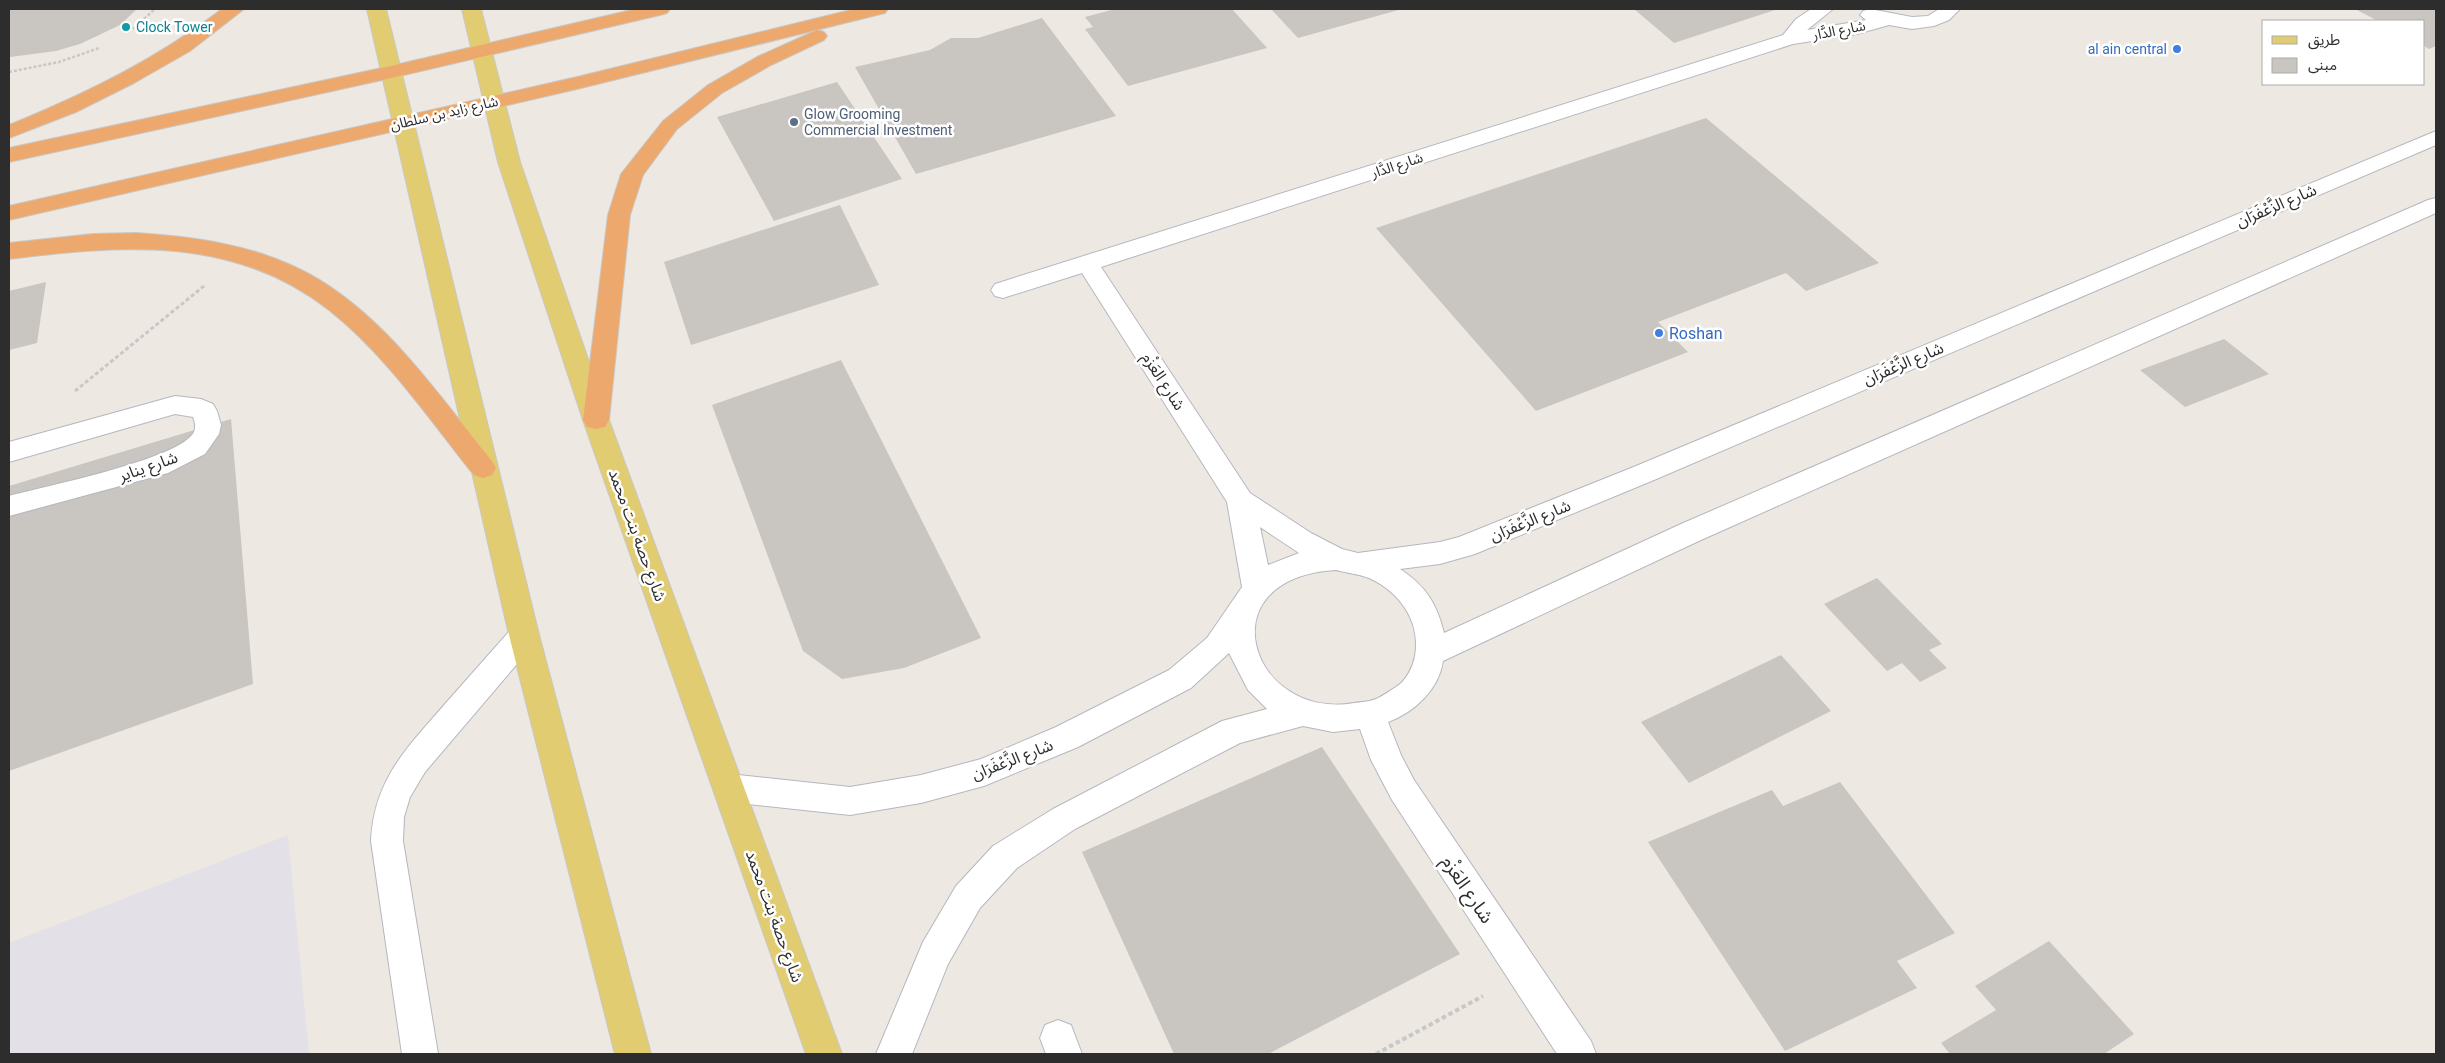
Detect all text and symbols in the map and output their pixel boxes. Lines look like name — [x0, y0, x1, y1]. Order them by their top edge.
street label: شارع الدَّار — [1810, 16, 1867, 46]
place label: Clock Tower — [136, 19, 213, 35]
legend — [2262, 20, 2425, 85]
marker: Clock Tower — [120, 21, 132, 33]
text: طريق — [2308, 31, 2340, 50]
place label: al ain central — [2088, 41, 2167, 57]
marker: al ain central — [2171, 43, 2183, 55]
text: مبنى — [2308, 56, 2337, 74]
street label: شارع زايد بن سلطان — [388, 93, 500, 136]
place label: Glow Grooming Commercial Investment — [804, 106, 953, 138]
marker: Glow Grooming Commercial Investment — [788, 116, 800, 128]
street label: شارع الدَّار — [1368, 148, 1426, 184]
street label: شارع الزَّعْفَرَان — [2232, 178, 2321, 234]
place label: Roshan — [1669, 324, 1723, 343]
marker: Roshan — [1653, 327, 1665, 339]
street label: شارع الزَّعْفَرَان — [1859, 336, 1948, 392]
street label: شارع العَزْم — [1135, 349, 1189, 415]
street label: شارع يناير — [115, 448, 181, 489]
street label: شارع حصة بنت محمد — [602, 467, 670, 605]
street label: شارع الزَّعْفَرَان — [1486, 494, 1575, 548]
street label: شارع الزَّعْفَرَان — [968, 734, 1057, 786]
street label: شارع حصة بنت محمد — [739, 848, 807, 986]
street label: شارع العَزْم — [1434, 851, 1499, 929]

